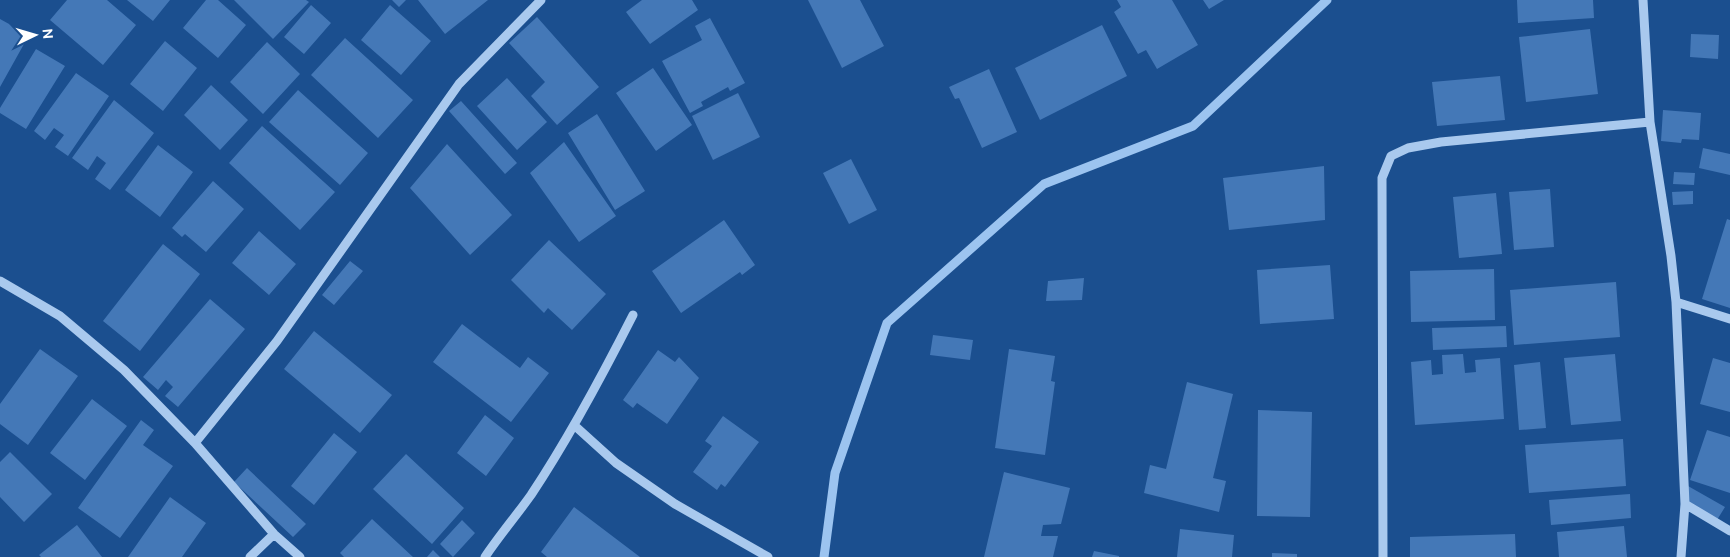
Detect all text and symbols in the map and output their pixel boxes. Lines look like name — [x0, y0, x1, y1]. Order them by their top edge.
north arrow — [10, 10, 60, 60]
text: N — [40, 28, 56, 40]

